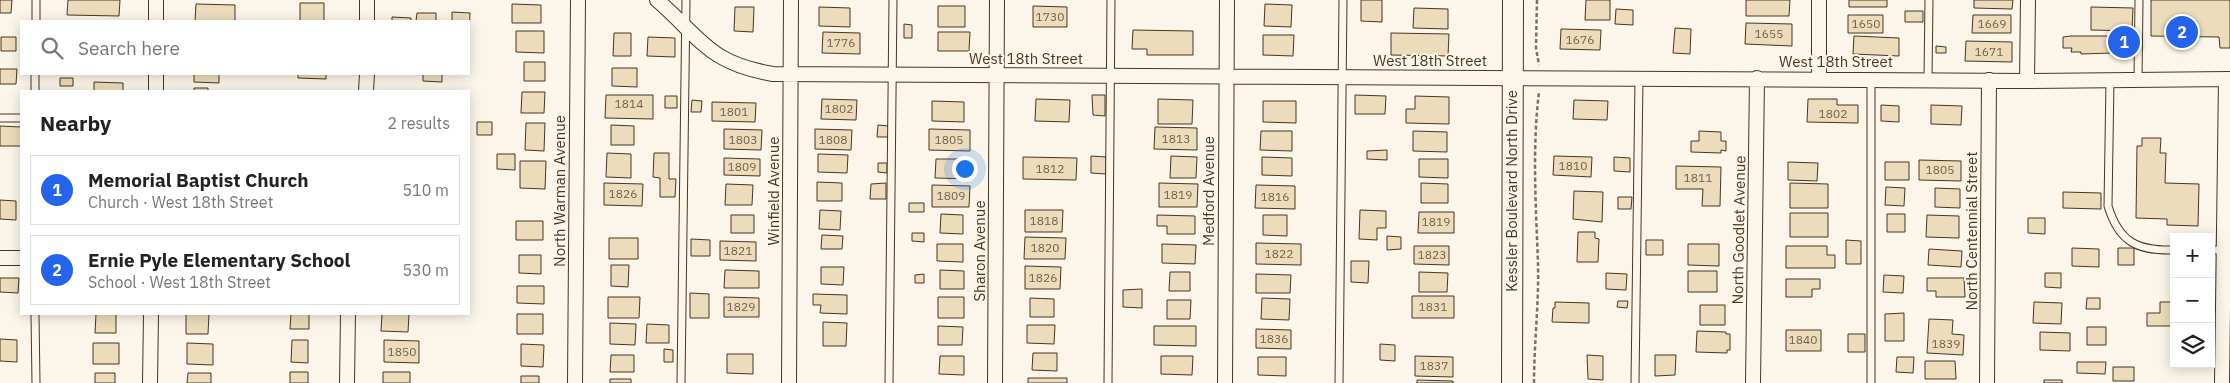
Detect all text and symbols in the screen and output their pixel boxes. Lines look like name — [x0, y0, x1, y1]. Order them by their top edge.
house number: 1730 — [1036, 9, 1064, 24]
pin: 2 — [2166, 13, 2198, 51]
house number: 1650 — [1852, 16, 1880, 31]
house number: 1669 — [1978, 16, 2006, 31]
search box — [20, 20, 470, 75]
pin: 1 — [2108, 23, 2140, 61]
house number: 1655 — [1755, 26, 1783, 41]
house number: 1676 — [1566, 32, 1594, 47]
icon: search — [38, 34, 66, 62]
house number: 1776 — [827, 35, 855, 50]
text: Search here — [78, 36, 180, 60]
house number: 1671 — [1975, 44, 2003, 59]
street label: West 18th Street — [969, 49, 1083, 68]
street label: West 18th Street — [1373, 51, 1487, 70]
street label: West 18th Street — [1779, 52, 1893, 71]
street label: Kessler Boulevard North Drive — [1502, 90, 1521, 292]
house number: 1814 — [615, 96, 643, 111]
house number: 1802 — [825, 101, 853, 116]
house number: 1801 — [720, 104, 748, 119]
house number: 1802 — [1819, 106, 1847, 121]
text: Nearby — [40, 109, 111, 137]
text: 2 results — [387, 113, 450, 133]
street label: North Warman Avenue — [550, 115, 569, 267]
house number: 1813 — [1162, 131, 1190, 146]
house number: 1803 — [729, 132, 757, 147]
house number: 1808 — [819, 132, 847, 147]
house number: 1805 — [935, 132, 963, 147]
street label: Medford Avenue — [1199, 136, 1218, 246]
street label: Winfield Avenue — [764, 137, 783, 245]
street label: North Centennial Street — [1962, 152, 1981, 310]
street label: North Goodlet Avenue — [1728, 155, 1749, 305]
your location — [952, 156, 978, 182]
house number: 1810 — [1559, 158, 1587, 173]
house number: 1809 — [728, 159, 756, 174]
house number: 1812 — [1036, 161, 1064, 176]
house number: 1805 — [1926, 162, 1954, 177]
text: Memorial Baptist Church — [88, 168, 309, 192]
house number: 1811 — [1684, 170, 1712, 185]
text: 1 — [52, 180, 62, 200]
text: 510 m — [402, 180, 449, 200]
house number: 1826 — [609, 186, 637, 201]
house number: 1819 — [1164, 187, 1192, 202]
house number: 1809 — [937, 188, 965, 203]
house number: 1816 — [1261, 189, 1289, 204]
text: Church · West 18th Street — [88, 192, 273, 212]
street label: Sharon Avenue — [970, 200, 989, 302]
house number: 1818 — [1030, 213, 1058, 228]
house number: 1819 — [1422, 214, 1450, 229]
map controls — [2170, 233, 2215, 368]
button: + — [2170, 233, 2215, 278]
house number: 1820 — [1031, 240, 1059, 255]
house number: 1821 — [724, 243, 752, 258]
house number: 1822 — [1265, 246, 1293, 261]
house number: 1823 — [1418, 247, 1446, 262]
text: Ernie Pyle Elementary School — [88, 248, 350, 272]
text: 2 — [52, 260, 62, 280]
text: 530 m — [402, 260, 449, 280]
house number: 1826 — [1029, 270, 1057, 285]
text: School · West 18th Street — [88, 272, 271, 292]
button: − — [2170, 278, 2215, 323]
house number: 1829 — [727, 299, 755, 314]
house number: 1831 — [1419, 299, 1447, 314]
button: layers — [2170, 323, 2215, 368]
house number: 1836 — [1260, 331, 1288, 346]
house number: 1840 — [1789, 332, 1817, 347]
house number: 1839 — [1932, 336, 1960, 351]
house number: 1850 — [388, 344, 416, 359]
house number: 1837 — [1420, 358, 1448, 373]

